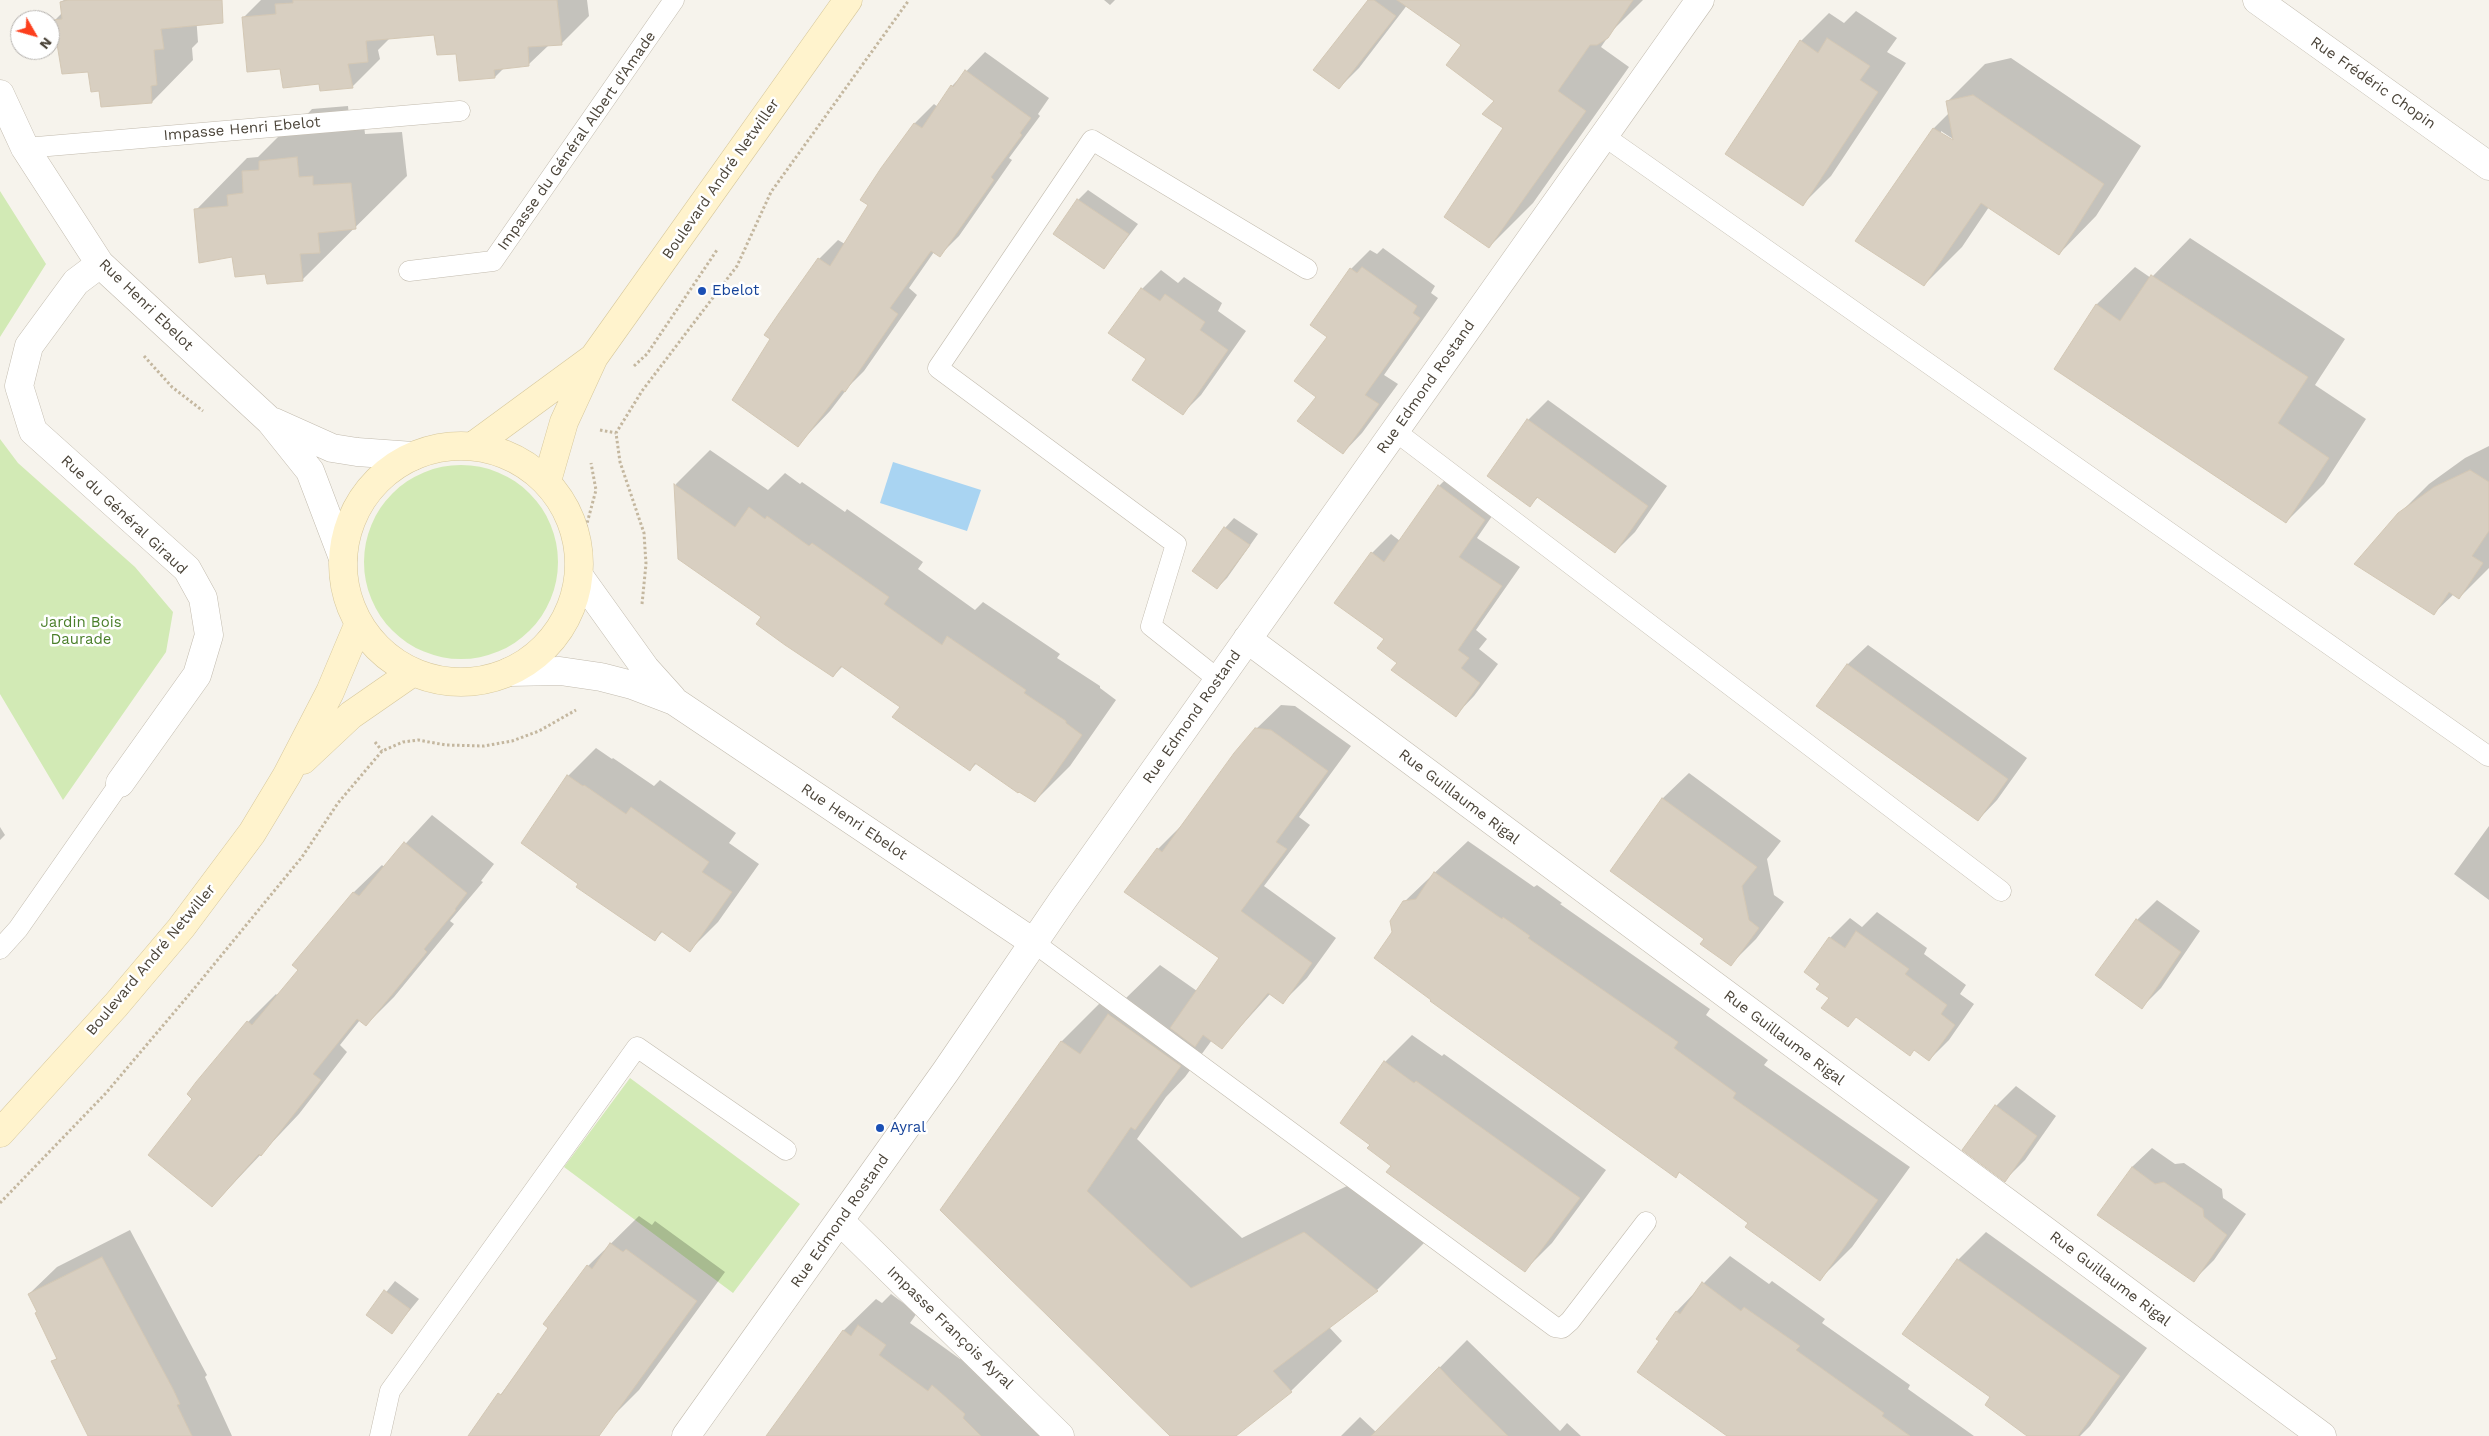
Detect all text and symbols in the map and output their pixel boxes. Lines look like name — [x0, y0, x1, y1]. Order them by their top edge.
north arrow — [10, 10, 60, 60]
street label: Impasse du Général Albert d'Amade — [494, 28, 660, 254]
street label: Rue Frédéric Chopin — [2307, 33, 2439, 133]
text: N — [37, 35, 56, 53]
street label: Boulevard André Netwiller — [659, 95, 783, 263]
street label: Impasse Henri Ebelot — [163, 113, 321, 145]
street label: Rue Henri Ebelot — [95, 255, 197, 355]
place label: Ebelot — [712, 282, 759, 300]
marker: Ebelot — [696, 285, 708, 297]
street label: Rue Edmond Rostand — [1373, 317, 1479, 457]
street label: Rue du Général Giraud — [57, 452, 191, 578]
park label: Jardin Bois Daurade — [40, 614, 122, 649]
street label: Rue Edmond Rostand — [1139, 647, 1245, 787]
street label: Rue Guillaume Rigal — [1395, 746, 1523, 848]
street label: Rue Henri Ebelot — [797, 780, 911, 864]
street label: Boulevard André Netwiller — [82, 881, 220, 1039]
street label: Rue Guillaume Rigal — [1720, 987, 1848, 1089]
place label: Ayral — [890, 1119, 926, 1137]
marker: Ayral — [874, 1122, 886, 1134]
street label: Rue Edmond Rostand — [787, 1151, 893, 1291]
street label: Rue Guillaume Rigal — [2046, 1228, 2174, 1330]
street label: Impasse François Ayral — [883, 1263, 1017, 1393]

